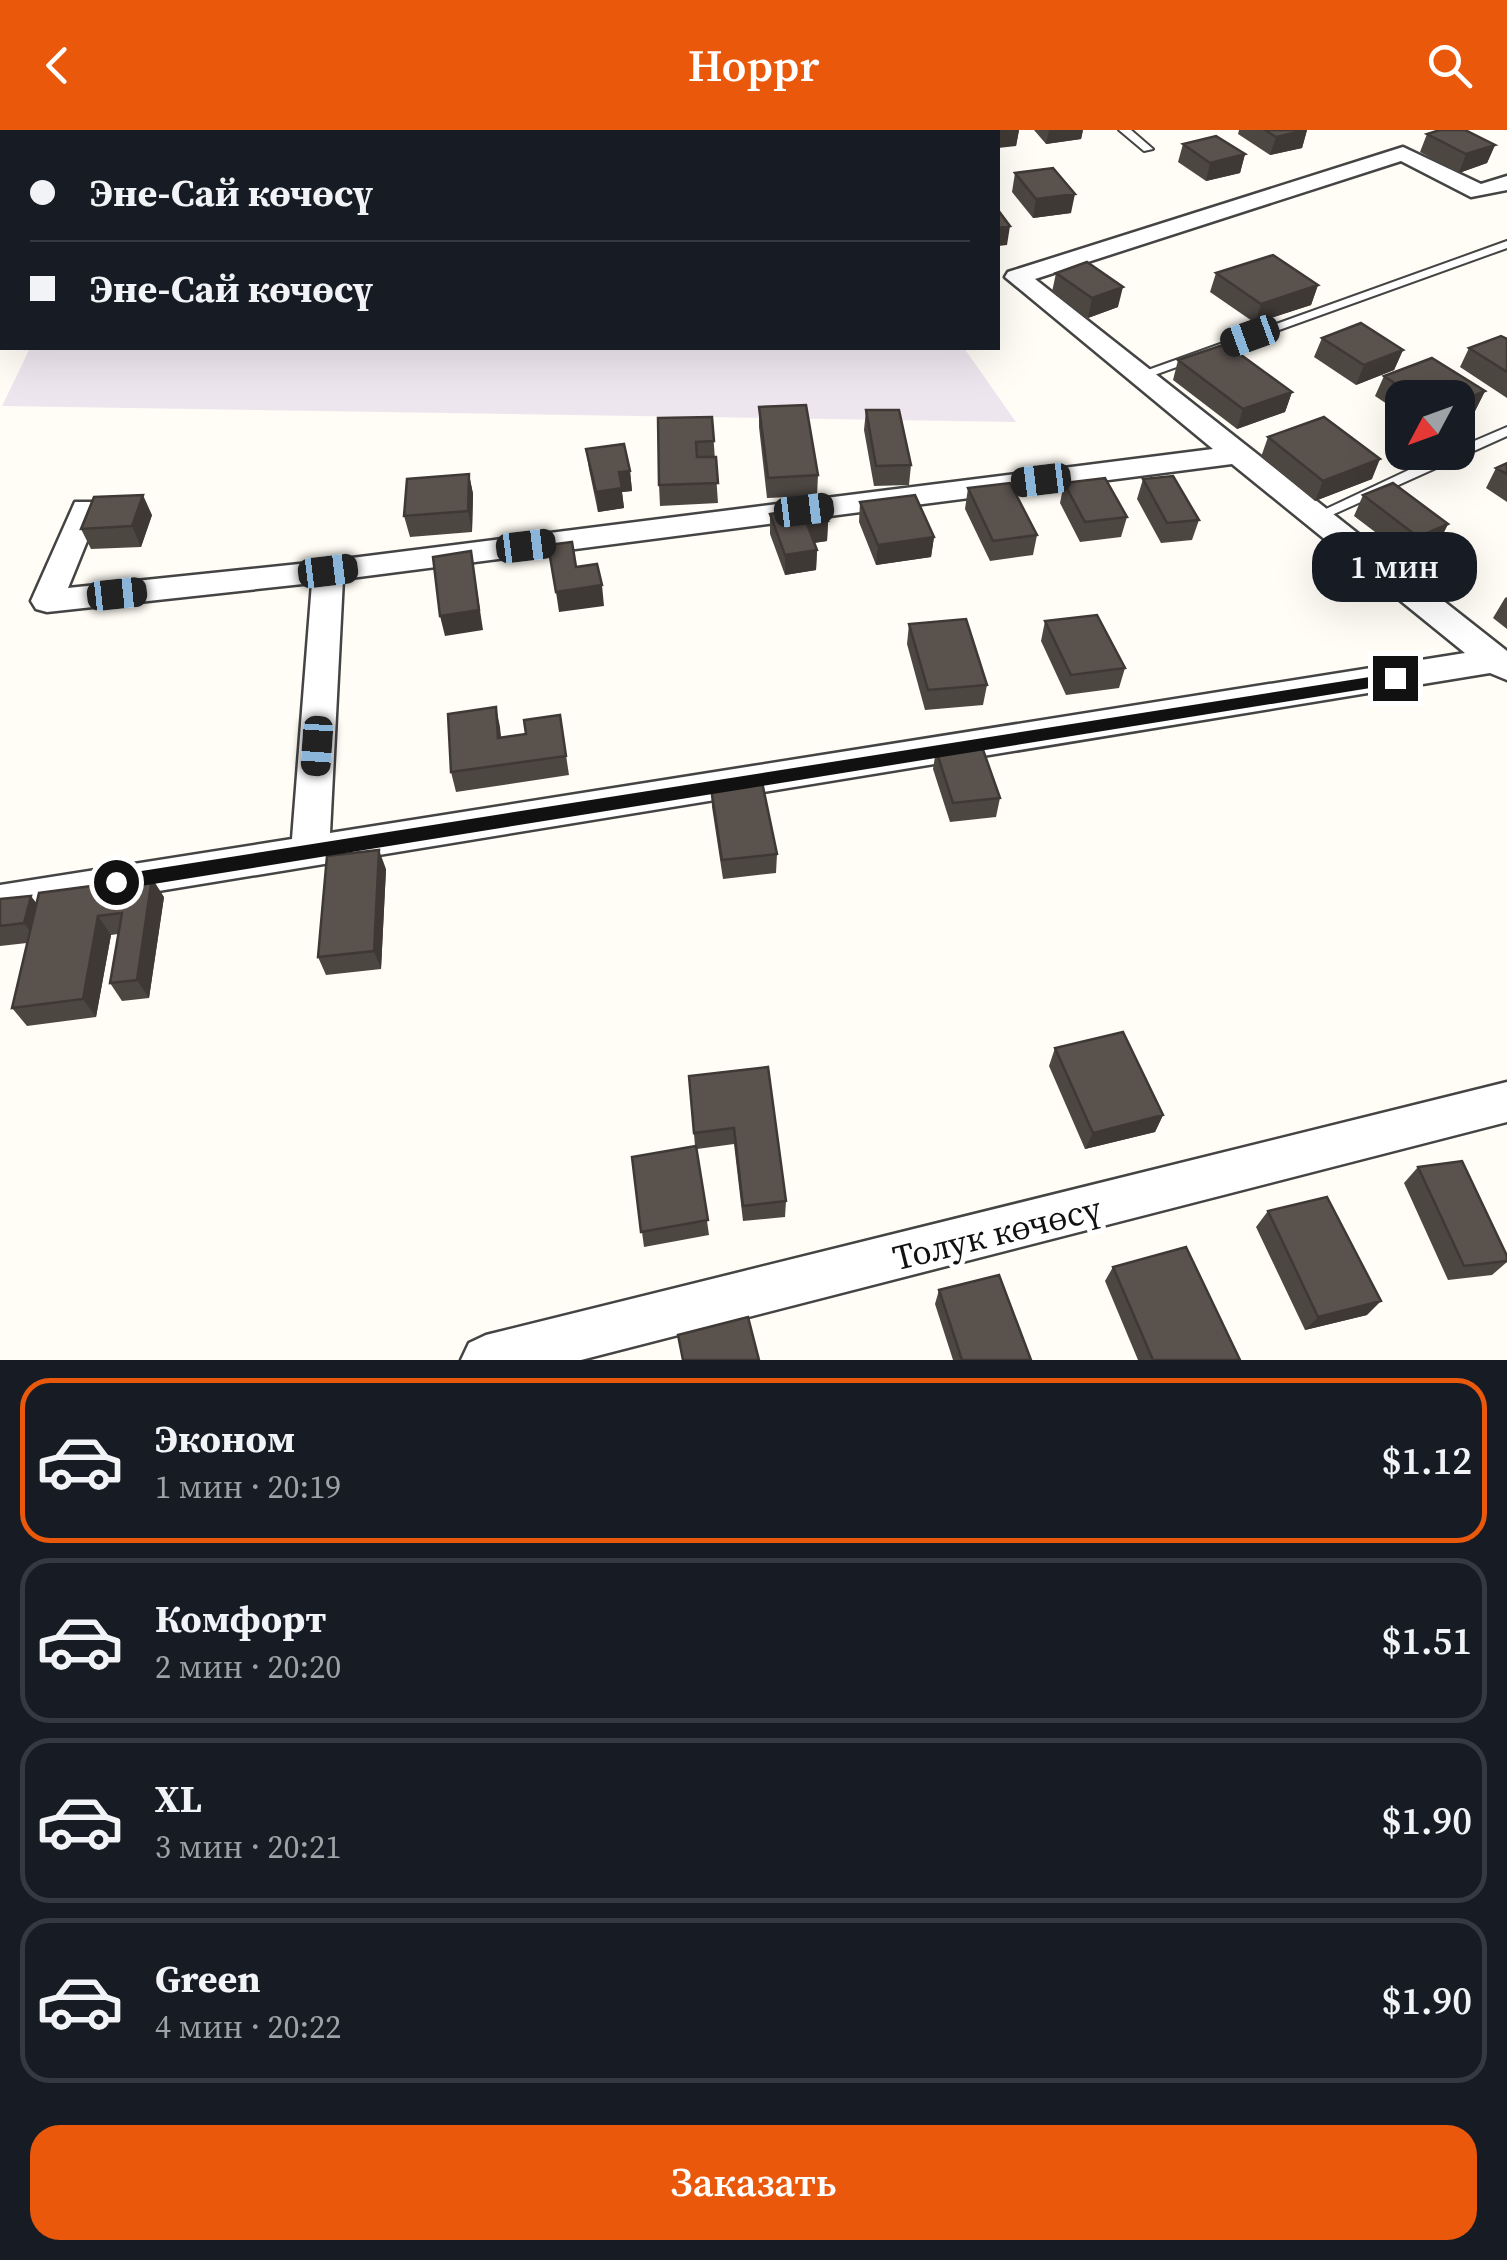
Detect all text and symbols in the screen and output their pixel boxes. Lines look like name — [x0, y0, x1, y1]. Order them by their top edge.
text: Hoppr — [688, 34, 819, 96]
icon: back — [30, 38, 85, 93]
icon: search — [1422, 38, 1477, 93]
text: Эне-Сай көчөсү — [90, 167, 373, 219]
text: Эне-Сай көчөсү — [90, 263, 373, 315]
car — [1217, 312, 1283, 360]
north arrow — [1385, 380, 1475, 470]
map controls — [1385, 380, 1475, 470]
car — [1009, 461, 1073, 499]
car — [772, 491, 836, 529]
car — [494, 527, 558, 565]
callout: 1 мин — [1312, 533, 1478, 603]
text: 1 мин — [1350, 545, 1439, 589]
car — [296, 552, 360, 590]
car — [86, 576, 148, 612]
route end — [1373, 656, 1418, 701]
car — [300, 715, 334, 777]
route start — [94, 860, 139, 905]
street label: Толук көчөсү — [888, 1184, 1106, 1282]
text: Эконом — [155, 1413, 295, 1465]
icon: car — [35, 1416, 125, 1506]
text: $1.12 — [1382, 1435, 1472, 1487]
text: 1 мин · 20:19 — [155, 1465, 341, 1509]
text: Комфорт — [155, 1593, 326, 1645]
icon: car — [35, 1596, 125, 1686]
text: $1.51 — [1382, 1615, 1472, 1667]
text: 2 мин · 20:20 — [155, 1645, 341, 1689]
text: XL — [155, 1773, 202, 1825]
icon: car — [35, 1776, 125, 1866]
text: $1.90 — [1382, 1795, 1472, 1847]
text: 3 мин · 20:21 — [155, 1825, 341, 1869]
text: Green — [155, 1953, 261, 2005]
icon: car — [35, 1956, 125, 2046]
text: $1.90 — [1382, 1975, 1472, 2027]
text: 4 мин · 20:22 — [155, 2005, 341, 2049]
button: Заказать — [30, 2125, 1477, 2240]

